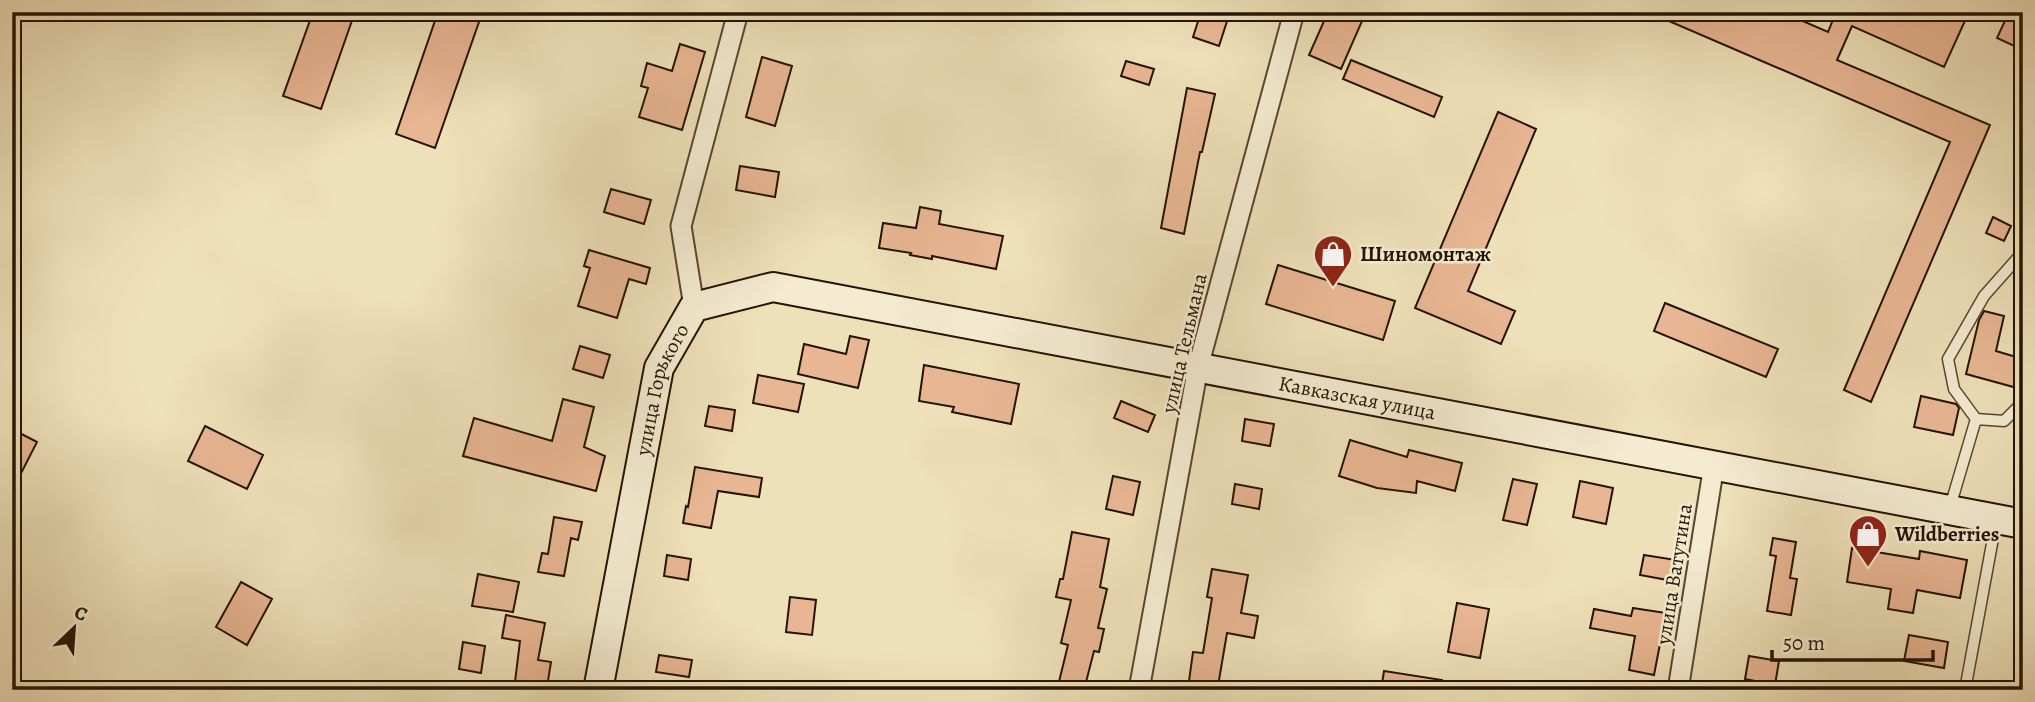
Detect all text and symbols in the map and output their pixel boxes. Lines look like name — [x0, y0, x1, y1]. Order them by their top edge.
shop icon: Шиномонтаж — [1312, 233, 1354, 288]
place label: Шиномонтаж — [1360, 240, 1491, 268]
street label: улица Тельмана — [1154, 270, 1214, 417]
street label: улица Горького — [629, 318, 696, 459]
street label: Кавказская улица — [1276, 369, 1438, 426]
street label: улица Ватутина — [1649, 501, 1699, 647]
shop icon: Wildberries — [1847, 513, 1889, 568]
place label: Wildberries — [1894, 520, 1999, 548]
north arrow — [38, 594, 108, 664]
text: С — [70, 599, 92, 628]
scale bar — [1772, 618, 1934, 662]
text: 50 m — [1783, 629, 1825, 657]

